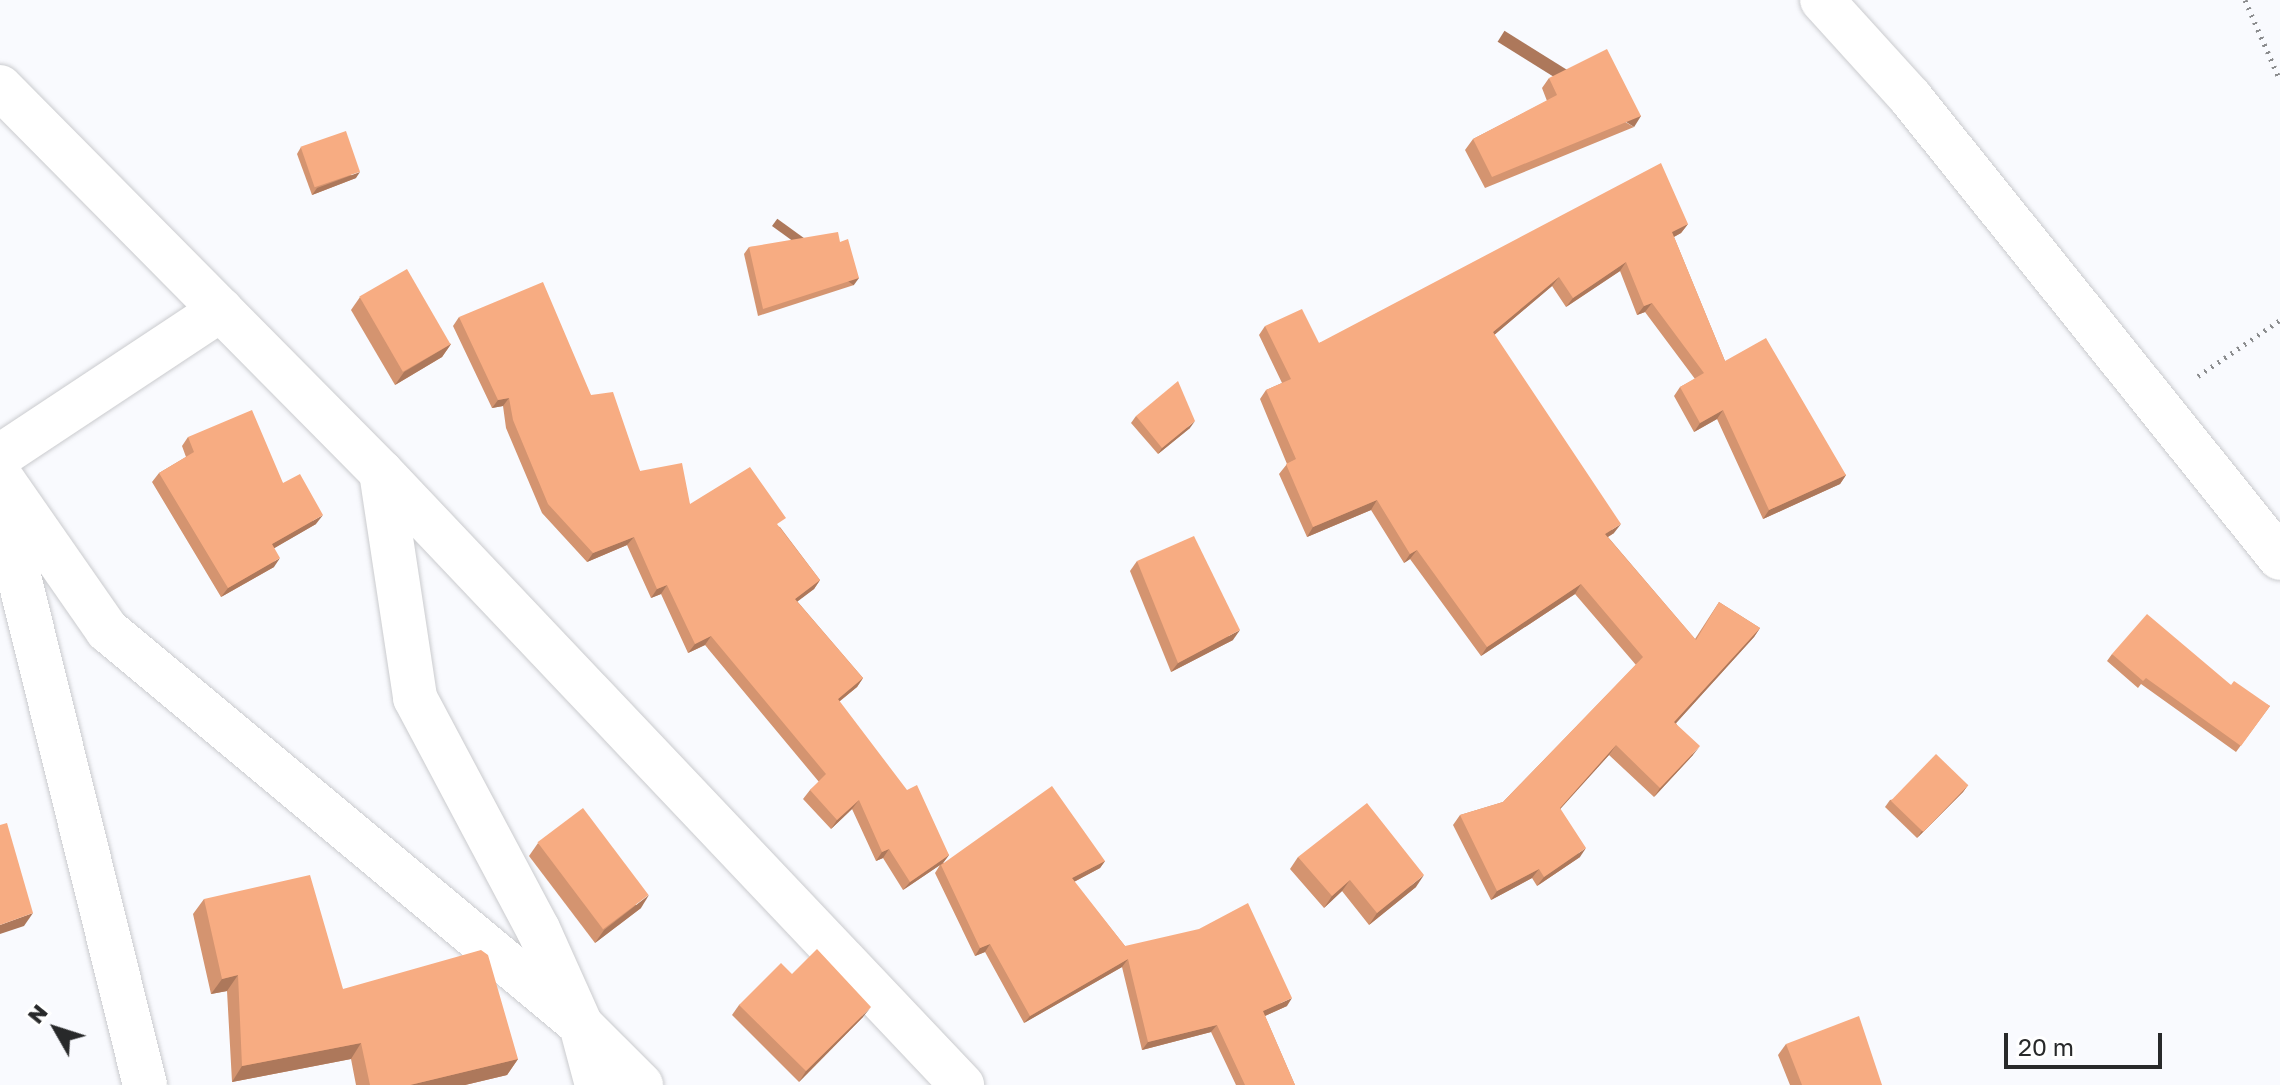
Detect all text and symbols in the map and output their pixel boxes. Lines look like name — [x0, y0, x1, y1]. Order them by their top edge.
north arrow — [16, 989, 96, 1069]
text: N — [21, 999, 53, 1029]
scale bar — [2008, 1017, 2166, 1067]
text: 20 m — [2018, 1032, 2074, 1061]

